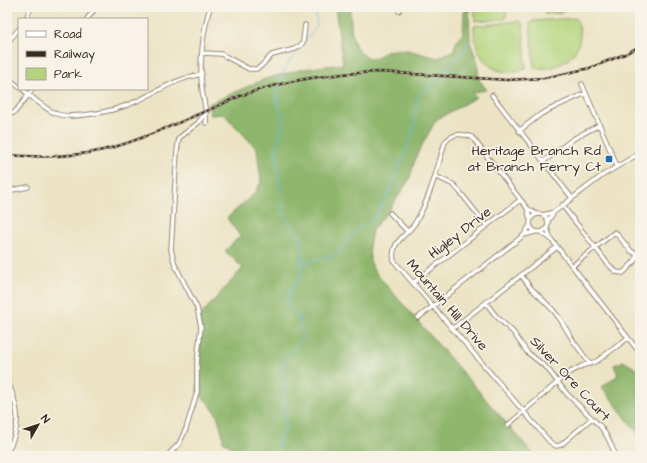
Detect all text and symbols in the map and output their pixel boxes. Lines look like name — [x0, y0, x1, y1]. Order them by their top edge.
legend — [18, 18, 148, 90]
text: Road — [54, 26, 82, 43]
text: Railway — [54, 46, 95, 64]
text: Park — [54, 66, 82, 83]
place label: Heritage Branch Rd at Branch Ferry Ct — [468, 141, 601, 177]
marker: Heritage Branch Rd at Branch Ferry Ct — [604, 154, 614, 164]
street label: Higley Drive — [424, 202, 496, 264]
street label: Mountain Hill Drive — [402, 255, 493, 355]
street label: Silver Ore Court — [525, 332, 615, 426]
north arrow — [18, 405, 58, 445]
text: N — [37, 412, 53, 426]

